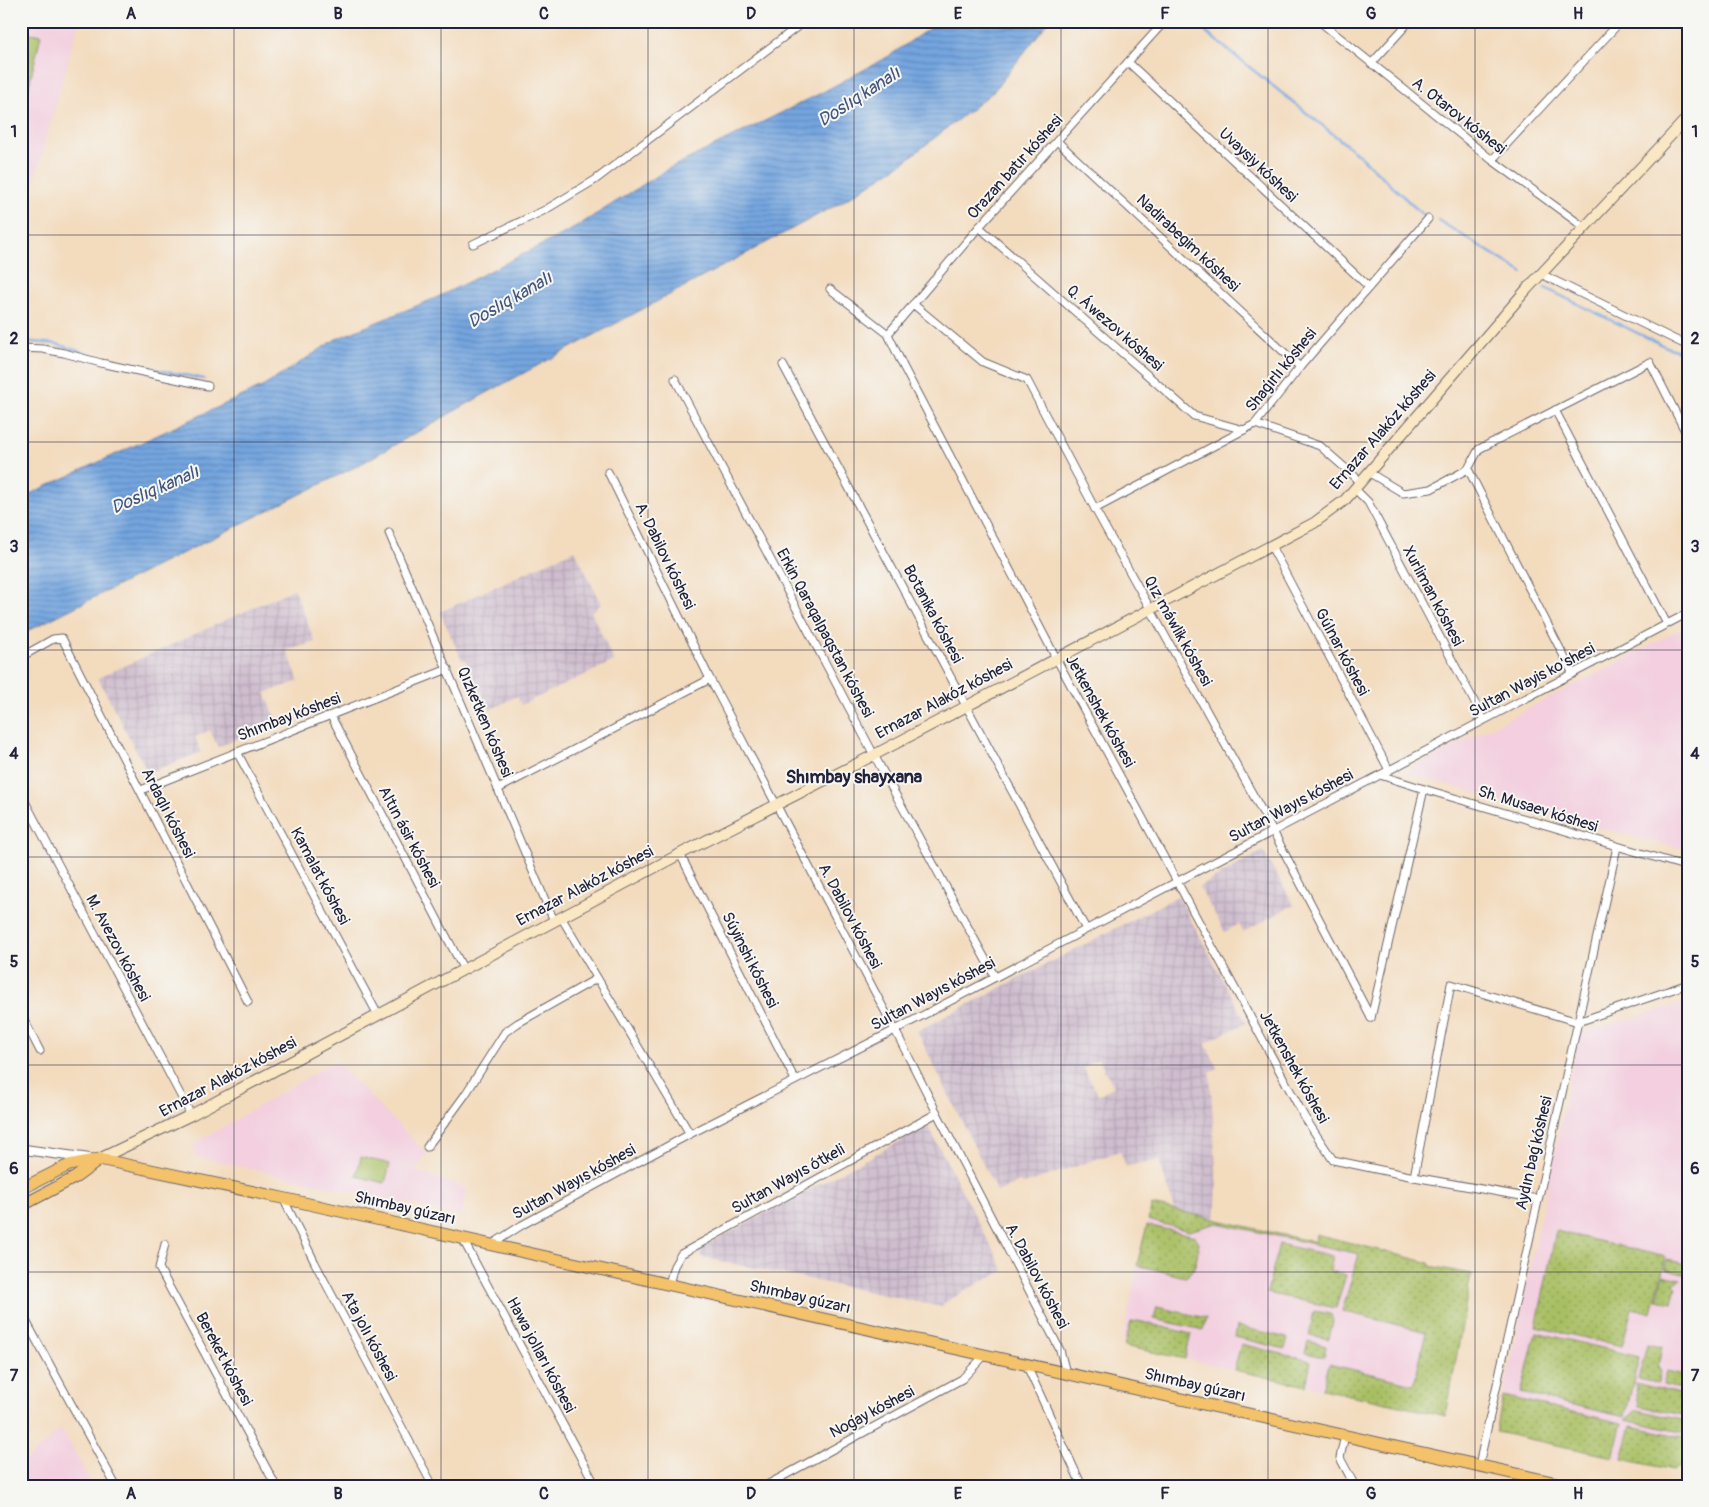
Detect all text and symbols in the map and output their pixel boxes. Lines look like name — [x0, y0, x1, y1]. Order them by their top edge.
text: A — [126, 4, 137, 24]
text: B — [333, 4, 343, 24]
text: C — [539, 4, 549, 24]
text: D — [746, 4, 756, 24]
text: E — [954, 4, 963, 24]
text: F — [1160, 4, 1170, 24]
text: G — [1366, 4, 1377, 24]
text: H — [1573, 4, 1583, 24]
water label: Doslıq kanalı — [814, 61, 905, 132]
street label: A. Otarov kóshesi — [1408, 73, 1510, 159]
street label: Orazan batır kóshesi — [963, 110, 1067, 223]
text: 1 — [11, 122, 17, 142]
text: 1 — [1692, 122, 1698, 142]
street label: Uvaysiy kóshesi — [1214, 123, 1302, 207]
street label: Nadirabegim kóshesi — [1132, 190, 1244, 296]
water label: Doslıq kanalı — [464, 266, 557, 333]
street label: Q. Áwezov kóshesi — [1062, 281, 1168, 376]
street label: Shaǵırlı kóshesi — [1241, 324, 1321, 416]
text: 2 — [10, 329, 19, 349]
text: 2 — [1691, 329, 1700, 349]
street label: Ernazar Alakóz kóshesi — [1325, 366, 1441, 494]
water label: Doslıq kanalı — [108, 460, 203, 520]
street label: A. Dabilov kóshesi — [630, 499, 700, 613]
text: 3 — [10, 537, 19, 557]
text: 3 — [1691, 537, 1700, 557]
street label: Xurliman kóshesi — [1398, 542, 1468, 650]
street label: Erkin Qaraqalpaqstan kóshesi — [772, 545, 878, 721]
street label: Botanika kóshesi — [899, 561, 967, 667]
street label: Qız máwlik kóshesi — [1139, 572, 1217, 690]
street label: Gúlnar kóshesi — [1311, 605, 1374, 699]
street label: Sultan Wayis ko'shesi — [1466, 638, 1598, 722]
street label: Jetkenshek kóshesi — [1061, 651, 1139, 771]
street label: Ernazar Alakóz kóshesi — [872, 654, 1016, 744]
street label: Qızketken kóshesi — [453, 664, 517, 780]
street label: Shımbay kóshesi — [235, 688, 344, 746]
text: 4 — [9, 744, 19, 764]
text: 4 — [1690, 744, 1700, 764]
street label: Ardaqlı kóshesi — [137, 765, 199, 861]
street label: Sultan Wayıs kóshesi — [1225, 765, 1357, 847]
district label: Shımbay shayxana — [786, 766, 923, 789]
street label: Sh. Musaev kóshesi — [1476, 781, 1601, 837]
street label: Altın ásir kóshesi — [374, 783, 444, 891]
street label: Kamalat kóshesi — [286, 824, 354, 928]
street label: Ernazar Alakóz kóshesi — [513, 841, 657, 931]
street label: A. Dabilov kóshesi — [814, 860, 886, 972]
street label: M. Avezov kóshesi — [81, 891, 155, 1005]
street label: Súyinshi kóshesi — [717, 909, 783, 1011]
text: 5 — [10, 952, 19, 972]
text: 5 — [1691, 952, 1700, 972]
street label: Sultan Wayıs kóshesi — [867, 953, 999, 1035]
street label: Jetkenshek kóshesi — [1255, 1007, 1333, 1127]
street label: Ernazar Alakóz kóshesi — [156, 1032, 300, 1122]
street label: Aydın baǵ kóshesi — [1511, 1094, 1557, 1212]
street label: Sultan Wayıs kóshesi — [509, 1140, 639, 1224]
street label: Sultan Wayıs ótkeli — [728, 1140, 848, 1218]
text: 6 — [9, 1159, 19, 1179]
text: 6 — [1690, 1159, 1700, 1179]
street label: Shımbay gúzarı — [353, 1187, 457, 1229]
street label: A. Dabilov kóshesi — [1001, 1220, 1073, 1332]
street label: Shımbay gúzarı — [748, 1276, 852, 1318]
street label: Ata jolı kóshesi — [337, 1287, 401, 1385]
street label: Hawa jolları kóshesi — [502, 1294, 580, 1416]
street label: Bereket kóshesi — [191, 1309, 257, 1409]
street label: Shımbay gúzarı — [1143, 1364, 1247, 1406]
text: 7 — [10, 1366, 19, 1386]
text: 7 — [1691, 1366, 1700, 1386]
street label: Noǵay kóshesi — [826, 1381, 918, 1443]
text: A — [126, 1484, 137, 1504]
text: B — [333, 1484, 343, 1504]
text: C — [539, 1484, 549, 1504]
text: D — [746, 1484, 756, 1504]
text: E — [954, 1484, 963, 1504]
text: F — [1160, 1484, 1170, 1504]
text: G — [1366, 1484, 1377, 1504]
text: H — [1573, 1484, 1583, 1504]

